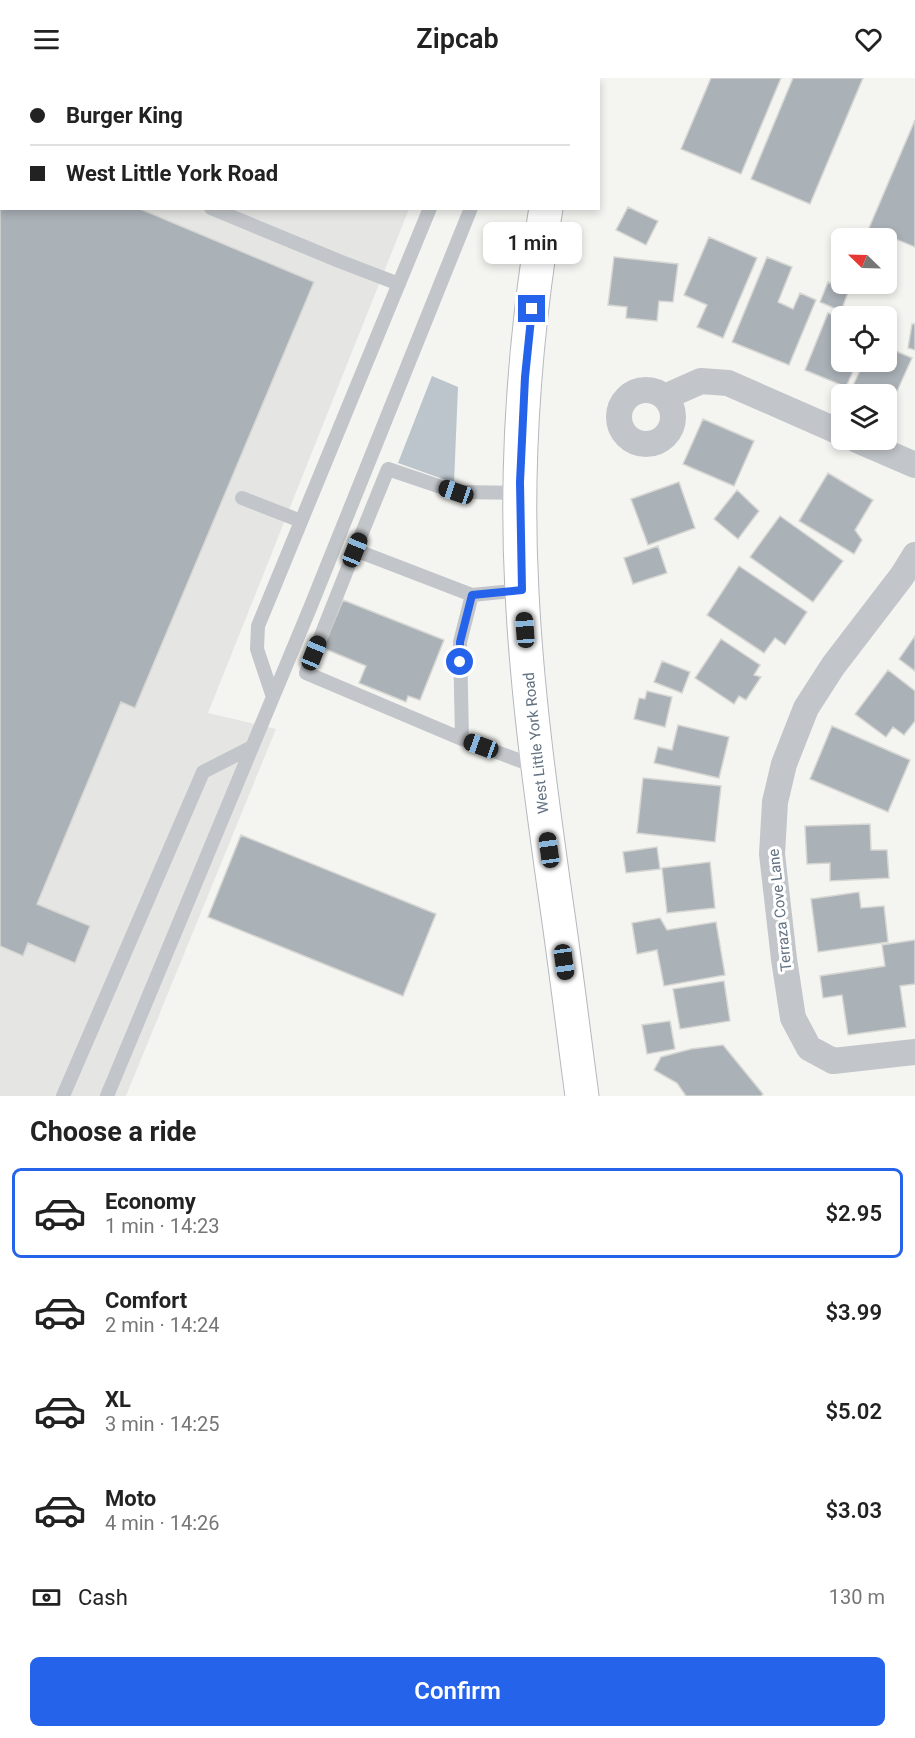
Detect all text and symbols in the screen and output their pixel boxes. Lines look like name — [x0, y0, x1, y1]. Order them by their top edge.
icon: menu — [30, 23, 63, 56]
text: Zipcab — [416, 23, 499, 55]
icon: heart — [852, 23, 885, 56]
text: Burger King — [66, 103, 183, 128]
text: West Little York Road — [66, 161, 278, 186]
callout: 1 min — [482, 222, 582, 264]
north arrow — [831, 228, 897, 294]
map controls — [831, 228, 897, 450]
text: 1 min — [507, 231, 558, 255]
route end — [518, 295, 545, 322]
button: locate — [831, 306, 897, 372]
button: layers — [831, 384, 897, 450]
car — [436, 478, 476, 506]
car — [340, 530, 370, 570]
car — [515, 611, 535, 649]
car — [299, 633, 329, 673]
route start — [446, 648, 473, 675]
street label: West Little York Road — [520, 671, 552, 815]
car — [461, 731, 501, 761]
car — [538, 831, 560, 869]
street label: Terraza Cove Lane — [765, 848, 795, 972]
car — [553, 943, 575, 981]
text: Choose a ride — [30, 1116, 196, 1148]
icon: car — [33, 1186, 87, 1240]
text: Economy — [105, 1189, 196, 1214]
text: $2.95 — [825, 1201, 882, 1226]
text: 1 min · 14:23 — [105, 1214, 220, 1238]
icon: car — [33, 1285, 87, 1339]
text: Comfort — [105, 1288, 187, 1313]
text: $3.99 — [825, 1300, 882, 1325]
text: 2 min · 14:24 — [105, 1313, 220, 1337]
icon: car — [33, 1384, 87, 1438]
text: XL — [105, 1387, 131, 1412]
text: $5.02 — [825, 1399, 882, 1424]
text: 3 min · 14:25 — [105, 1412, 220, 1436]
icon: car — [33, 1483, 87, 1537]
text: Moto — [105, 1486, 156, 1511]
text: $3.03 — [825, 1498, 882, 1523]
text: 4 min · 14:26 — [105, 1511, 220, 1535]
icon: cash — [30, 1581, 63, 1614]
text: Cash — [78, 1585, 128, 1610]
text: 130 m — [829, 1585, 885, 1609]
button: Confirm — [30, 1657, 885, 1726]

